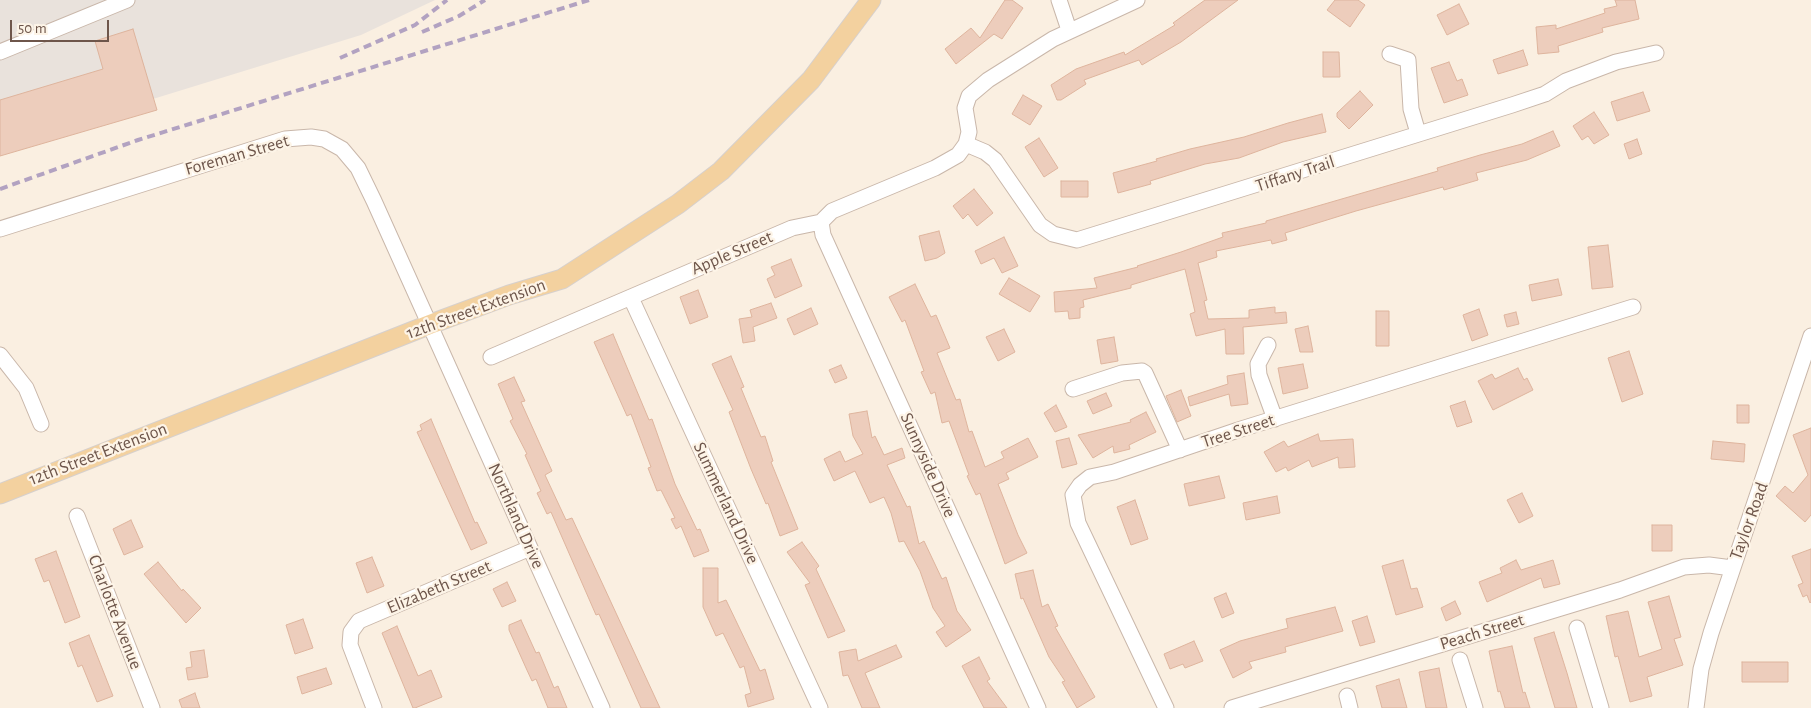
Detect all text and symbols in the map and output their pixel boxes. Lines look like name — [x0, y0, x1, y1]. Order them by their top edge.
scale bar — [12, 10, 111, 42]
text: 50 m — [18, 21, 47, 36]
street label: Foreman Street — [183, 130, 291, 180]
street label: Tiffany Trail — [1253, 151, 1337, 197]
street label: Apple Street — [688, 226, 776, 280]
street label: 12th Street Extension — [404, 274, 548, 344]
street label: Sunnyside Drive — [895, 409, 961, 521]
street label: Tree Street — [1199, 409, 1277, 453]
street label: 12th Street Extension — [26, 418, 170, 490]
street label: Summerland Drive — [688, 439, 764, 567]
street label: Northland Drive — [483, 460, 549, 572]
street label: Taylor Road — [1725, 479, 1773, 563]
street label: Charlotte Avenue — [83, 552, 147, 672]
street label: Elizabeth Street — [384, 555, 494, 619]
street label: Peach Street — [1437, 609, 1527, 655]

